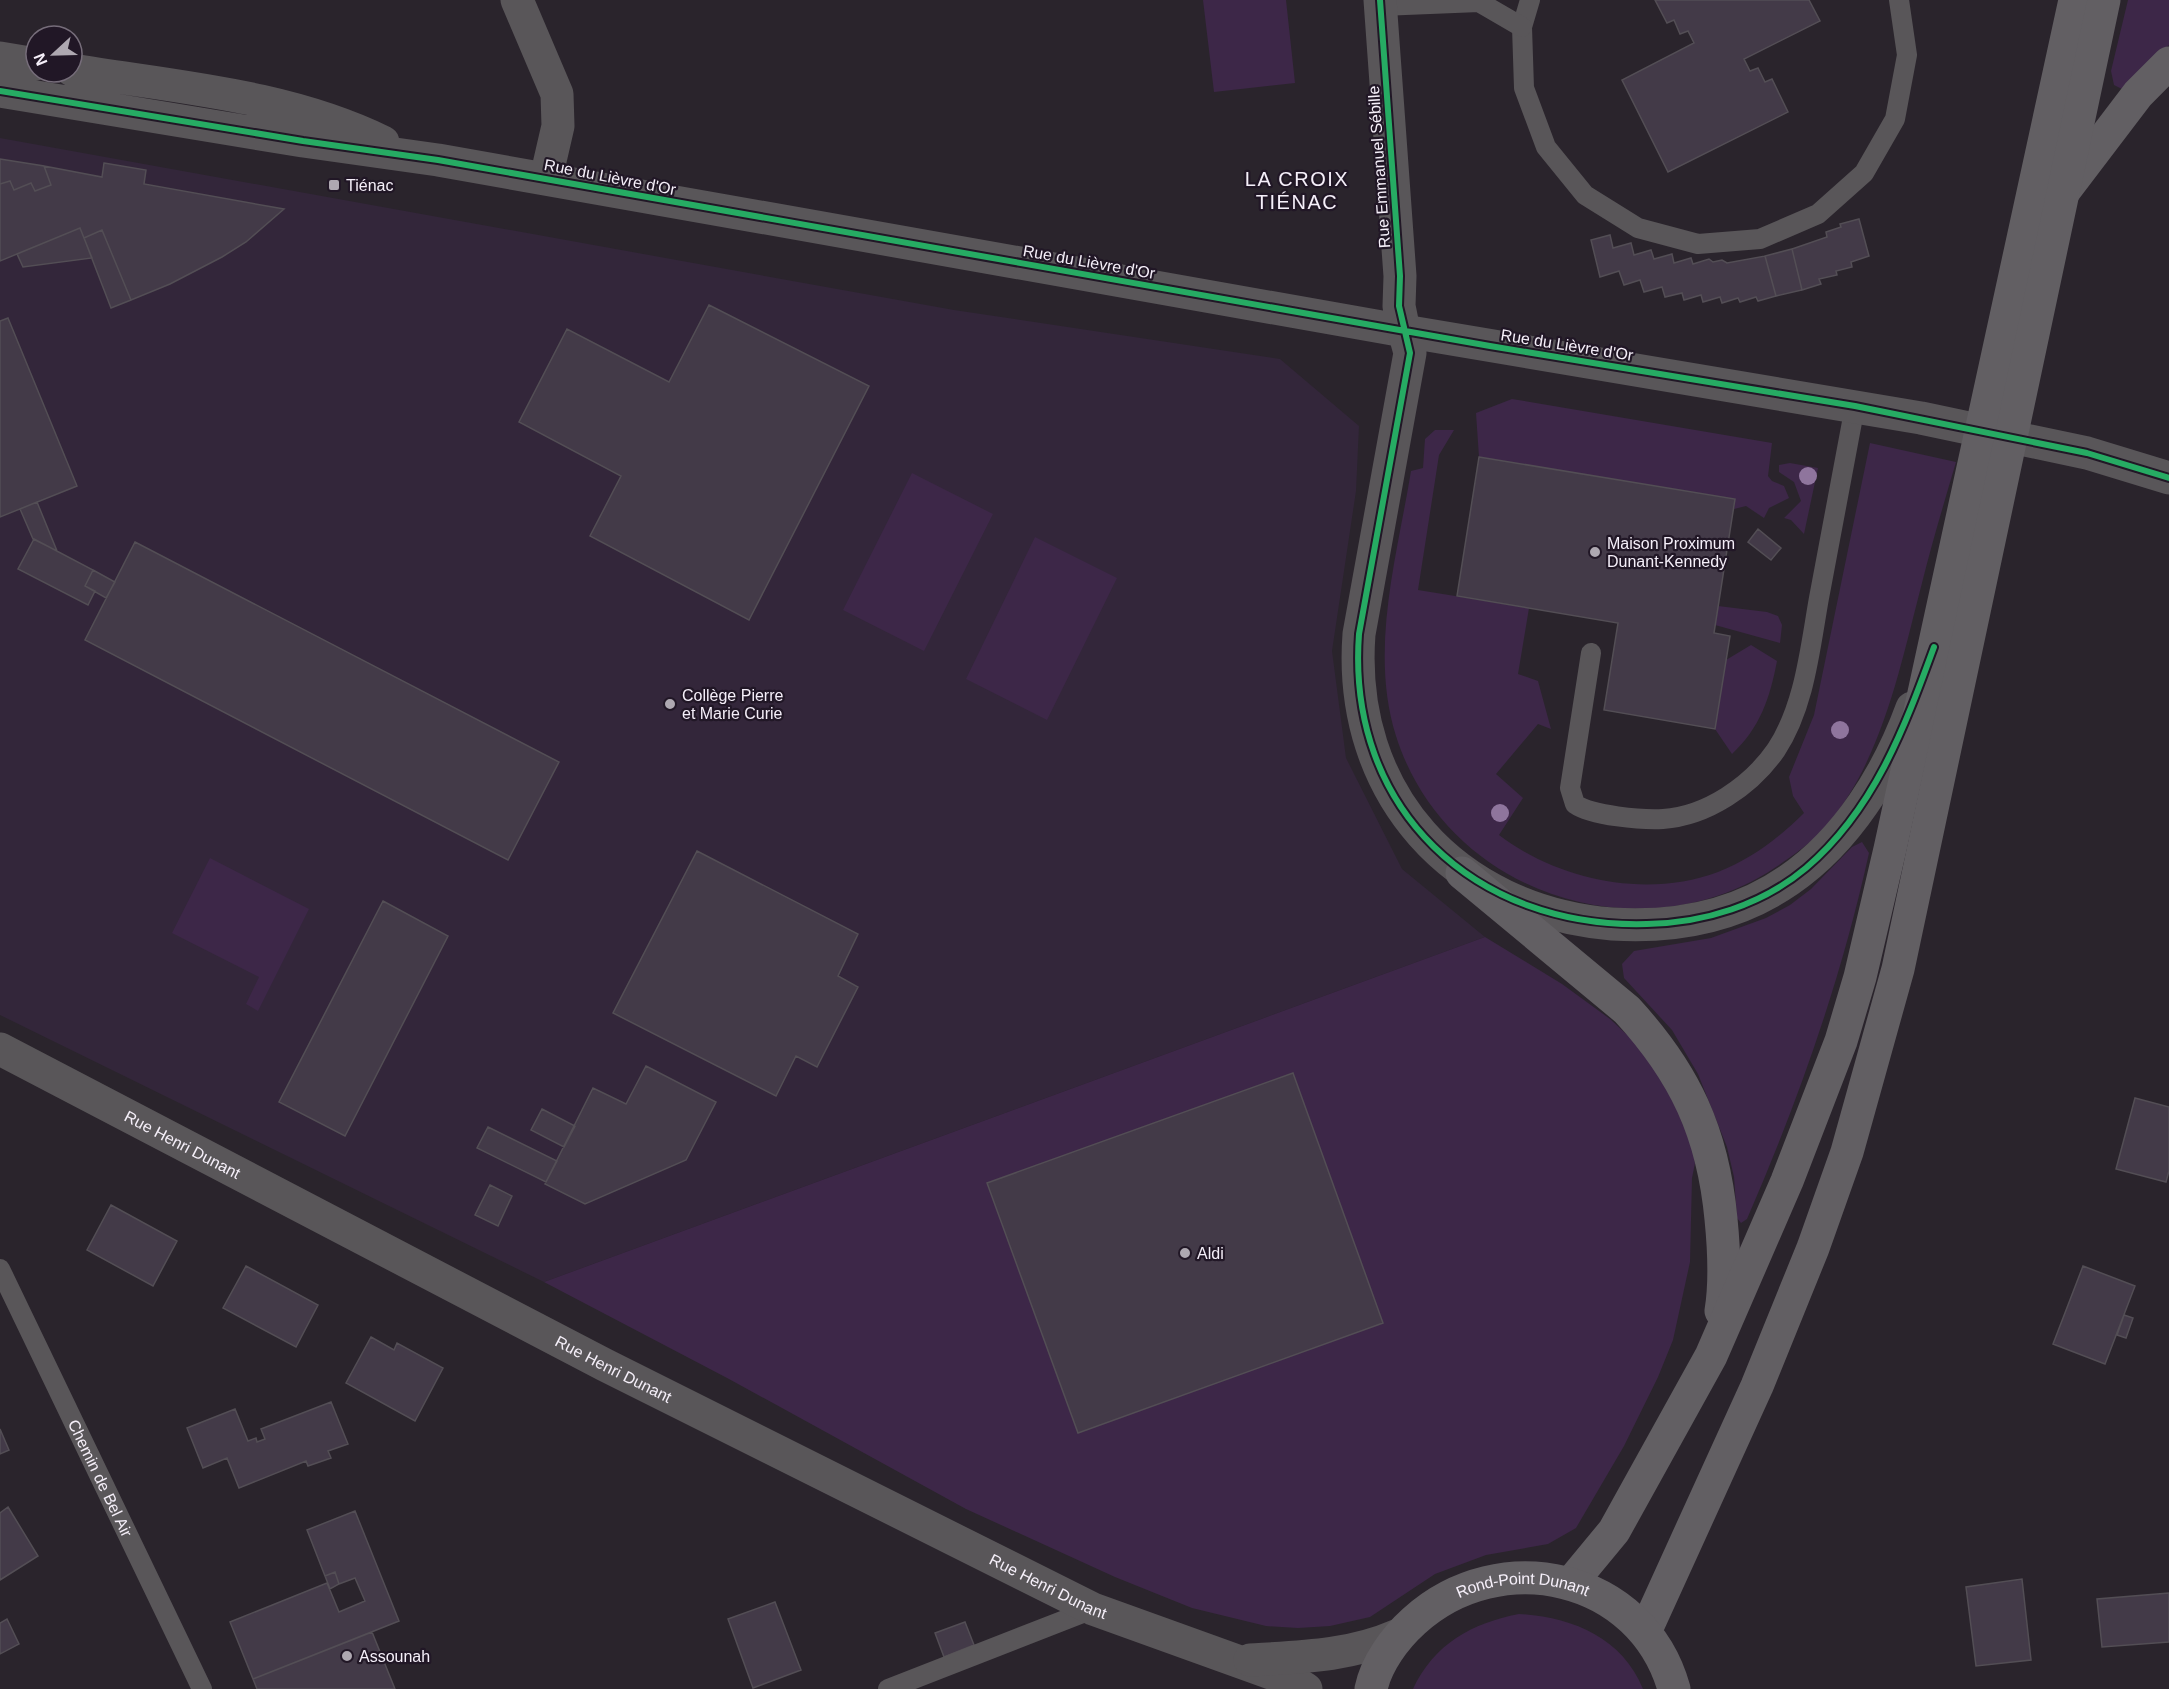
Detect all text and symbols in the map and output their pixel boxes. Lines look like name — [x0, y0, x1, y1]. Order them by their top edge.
north arrow — [24, 24, 84, 84]
text: N — [31, 51, 51, 68]
street label: Rue Emmanuel Sébille — [1365, 85, 1393, 249]
street label: Rue du Lièvre d'Or — [543, 156, 678, 198]
district label: LA CROIX TIÉNAC — [1245, 168, 1349, 213]
place label: Tiénac — [346, 177, 393, 194]
marker: Tiénac — [327, 178, 341, 192]
street label: Rue du Lièvre d'Or — [1022, 242, 1157, 282]
street label: Rue du Lièvre d'Or — [1500, 326, 1635, 364]
place label: Maison Proximum Dunant-Kennedy — [1607, 535, 1735, 570]
marker: Maison Proximum Dunant-Kennedy — [1588, 545, 1602, 559]
place label: Collège Pierre et Marie Curie — [682, 687, 783, 722]
marker: Collège Pierre et Marie Curie — [663, 697, 677, 711]
street label: Rue Henri Dunant — [122, 1107, 244, 1182]
place label: Aldi — [1197, 1245, 1224, 1262]
marker: Aldi — [1178, 1246, 1192, 1260]
street label: Rue Henri Dunant — [553, 1332, 675, 1406]
street label: Chemin de Bel Air — [65, 1417, 136, 1540]
street label: Rue Henri Dunant — [987, 1550, 1110, 1622]
street label: Rond-Point Dunant — [1453, 1569, 1593, 1601]
place label: Assounah — [359, 1648, 430, 1665]
marker: Assounah — [340, 1649, 354, 1663]

